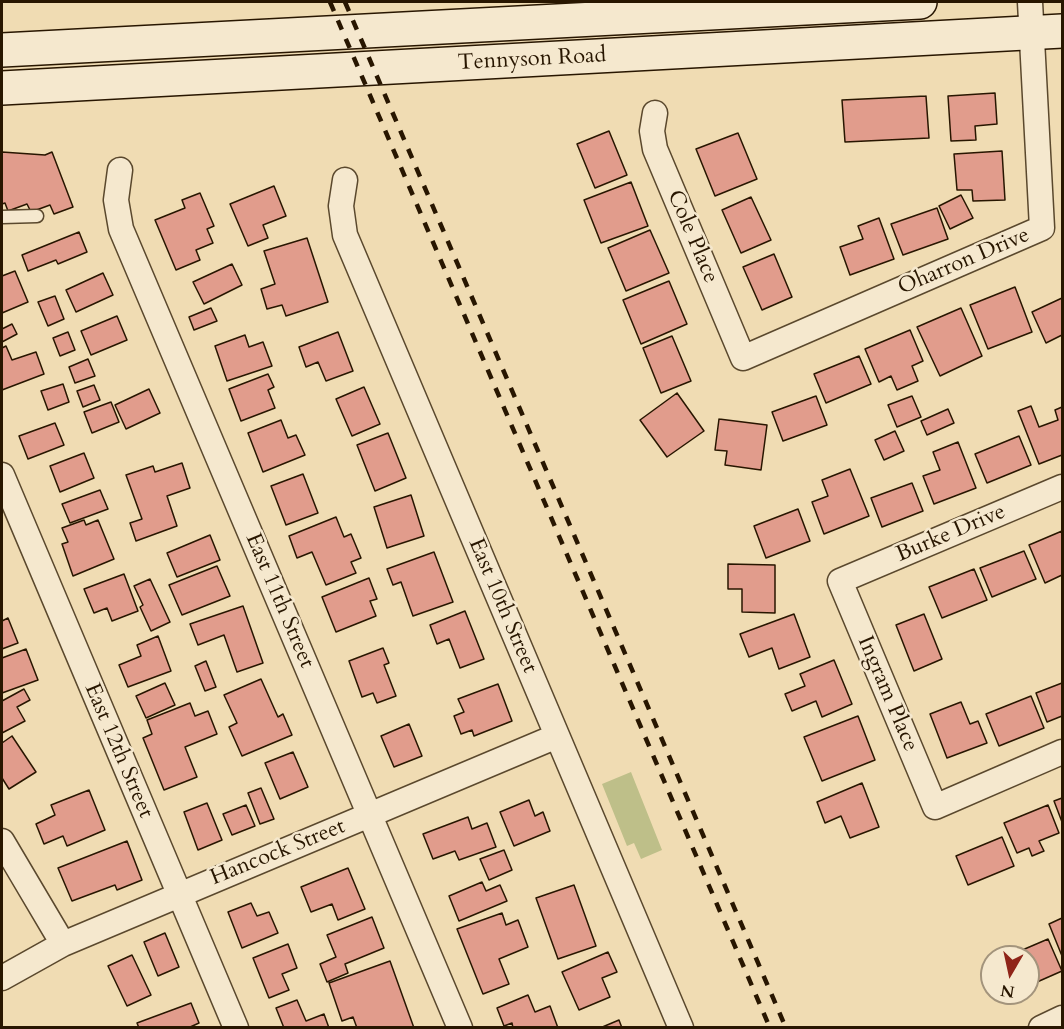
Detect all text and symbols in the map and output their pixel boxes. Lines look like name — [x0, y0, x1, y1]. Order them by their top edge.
street label: Tennyson Road — [457, 43, 607, 77]
street label: Cole Place — [661, 187, 723, 287]
street label: Oharron Drive — [894, 222, 1034, 302]
street label: Burke Drive — [892, 499, 1010, 569]
street label: East 11th Street — [239, 530, 319, 672]
street label: East 10th Street — [462, 535, 542, 677]
street label: Ingram Place — [851, 632, 923, 756]
street label: East 12th Street — [78, 680, 158, 822]
street label: Hancock Street — [207, 814, 349, 892]
north arrow — [980, 945, 1040, 1005]
text: N — [999, 979, 1016, 1003]

